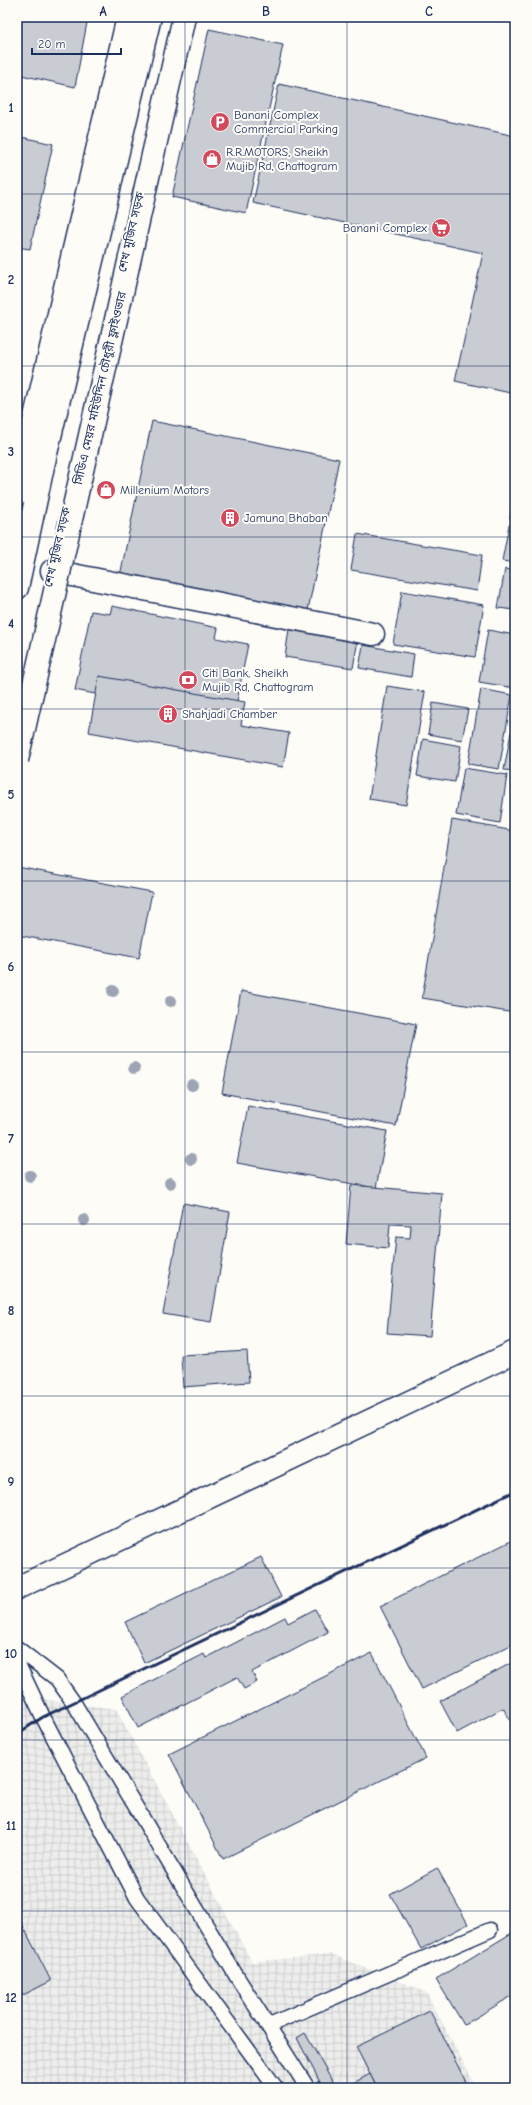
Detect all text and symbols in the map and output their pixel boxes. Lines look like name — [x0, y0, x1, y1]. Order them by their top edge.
text: A — [99, 4, 107, 19]
text: B — [262, 4, 270, 19]
text: C — [425, 4, 433, 19]
scale bar — [32, 30, 121, 56]
text: 20 m — [38, 37, 66, 51]
text: 1 — [8, 100, 14, 115]
place label: Banani Complex Commercial Parking — [234, 108, 338, 136]
parking icon: Banani Complex Commercial Parking — [209, 111, 231, 133]
place label: R.R.MOTORS, Sheikh Mujib Rd, Chattogram — [226, 145, 337, 173]
shop icon: R.R.MOTORS, Sheikh Mujib Rd, Chattogram — [201, 148, 223, 170]
street label: শেখ মুজিব সড়ক — [114, 190, 148, 274]
supermarket icon: Banani Complex — [430, 217, 452, 239]
place label: Banani Complex — [343, 221, 427, 235]
text: 2 — [8, 272, 14, 287]
street label: সিডিএ মেয়র মহিউদ্দিন চৌধুরী ফ্লাইওভার — [70, 289, 130, 487]
text: 3 — [8, 444, 14, 459]
shop icon: Millenium Motors — [95, 479, 117, 501]
place label: Millenium Motors — [120, 483, 209, 497]
street label: শেখ মুজিব সড়ক — [40, 505, 74, 589]
building icon: Jamuna Bhaban — [219, 507, 241, 529]
place label: Jamuna Bhaban — [244, 511, 328, 525]
text: 4 — [8, 616, 14, 631]
place label: Citi Bank, Sheikh Mujib Rd, Chattogram — [202, 666, 313, 694]
bank icon: Citi Bank, Sheikh Mujib Rd, Chattogram — [177, 669, 199, 691]
building icon: Shahjadi Chamber — [157, 703, 179, 725]
place label: Shahjadi Chamber — [182, 707, 277, 721]
text: 5 — [8, 787, 15, 802]
text: 6 — [8, 959, 15, 974]
text: 7 — [8, 1131, 14, 1146]
text: 8 — [8, 1303, 14, 1318]
text: 9 — [8, 1474, 15, 1489]
text: 10 — [5, 1646, 17, 1661]
text: 11 — [6, 1818, 16, 1833]
text: 12 — [5, 1990, 17, 2005]

